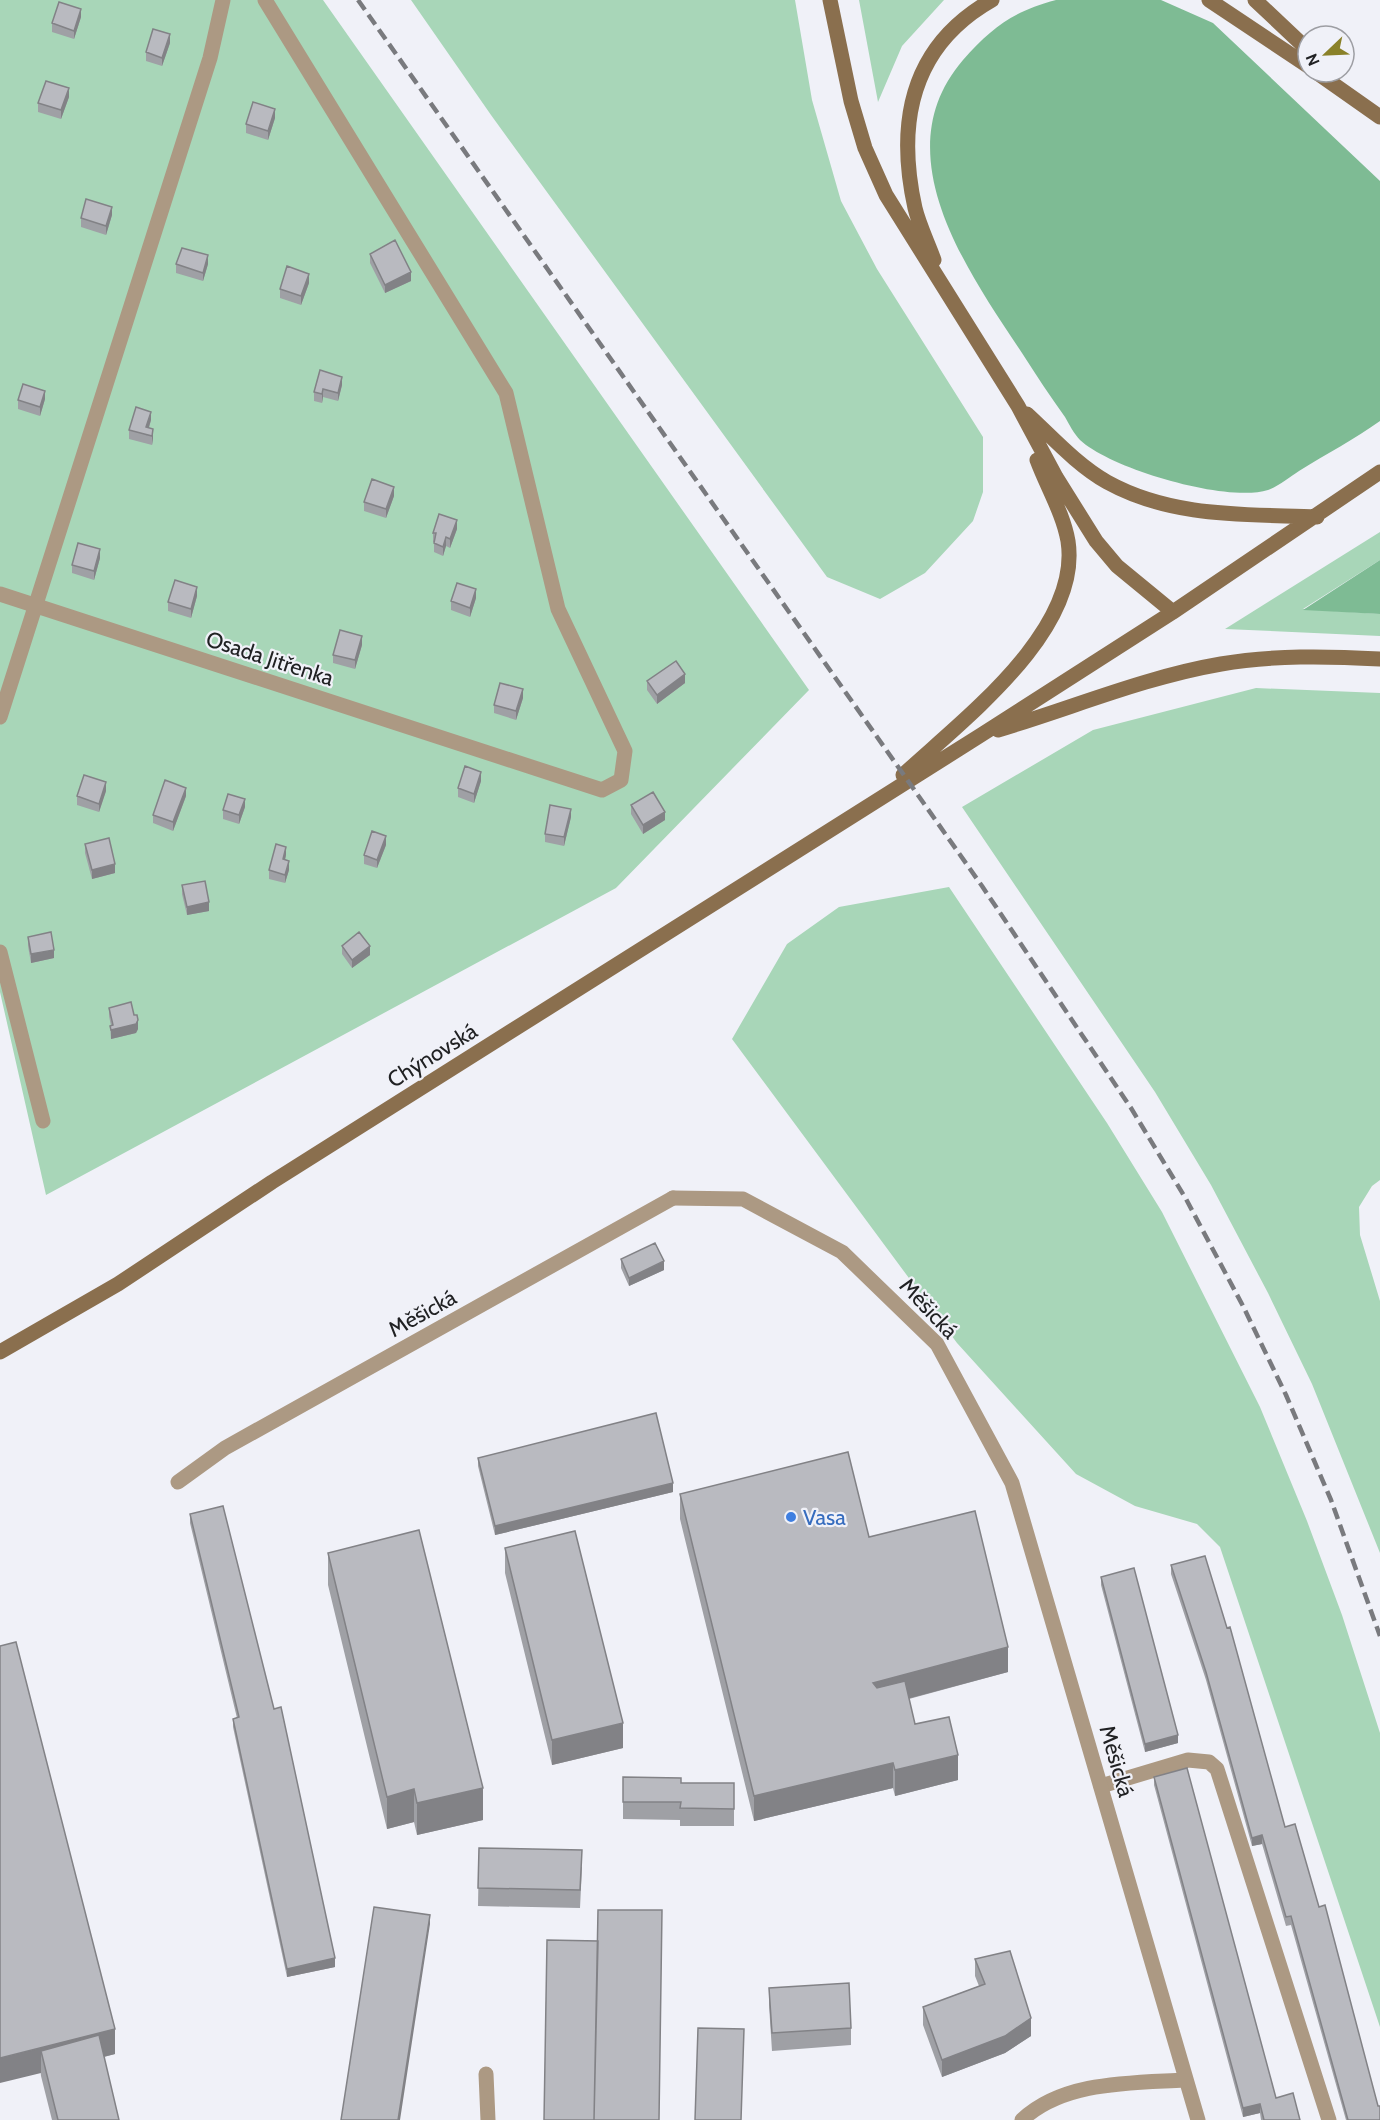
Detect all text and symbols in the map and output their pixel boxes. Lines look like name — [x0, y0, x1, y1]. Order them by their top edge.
north arrow — [1296, 24, 1356, 84]
text: N — [1302, 51, 1324, 69]
street label: Osada Jitřenka — [203, 625, 337, 692]
street label: Chýnovská — [382, 1017, 482, 1094]
street label: Měšická — [894, 1272, 964, 1345]
street label: Měšická — [384, 1284, 461, 1343]
place label: Vasa — [803, 1504, 846, 1531]
marker: Vasa — [784, 1510, 798, 1524]
street label: Měšická — [1093, 1722, 1140, 1800]

